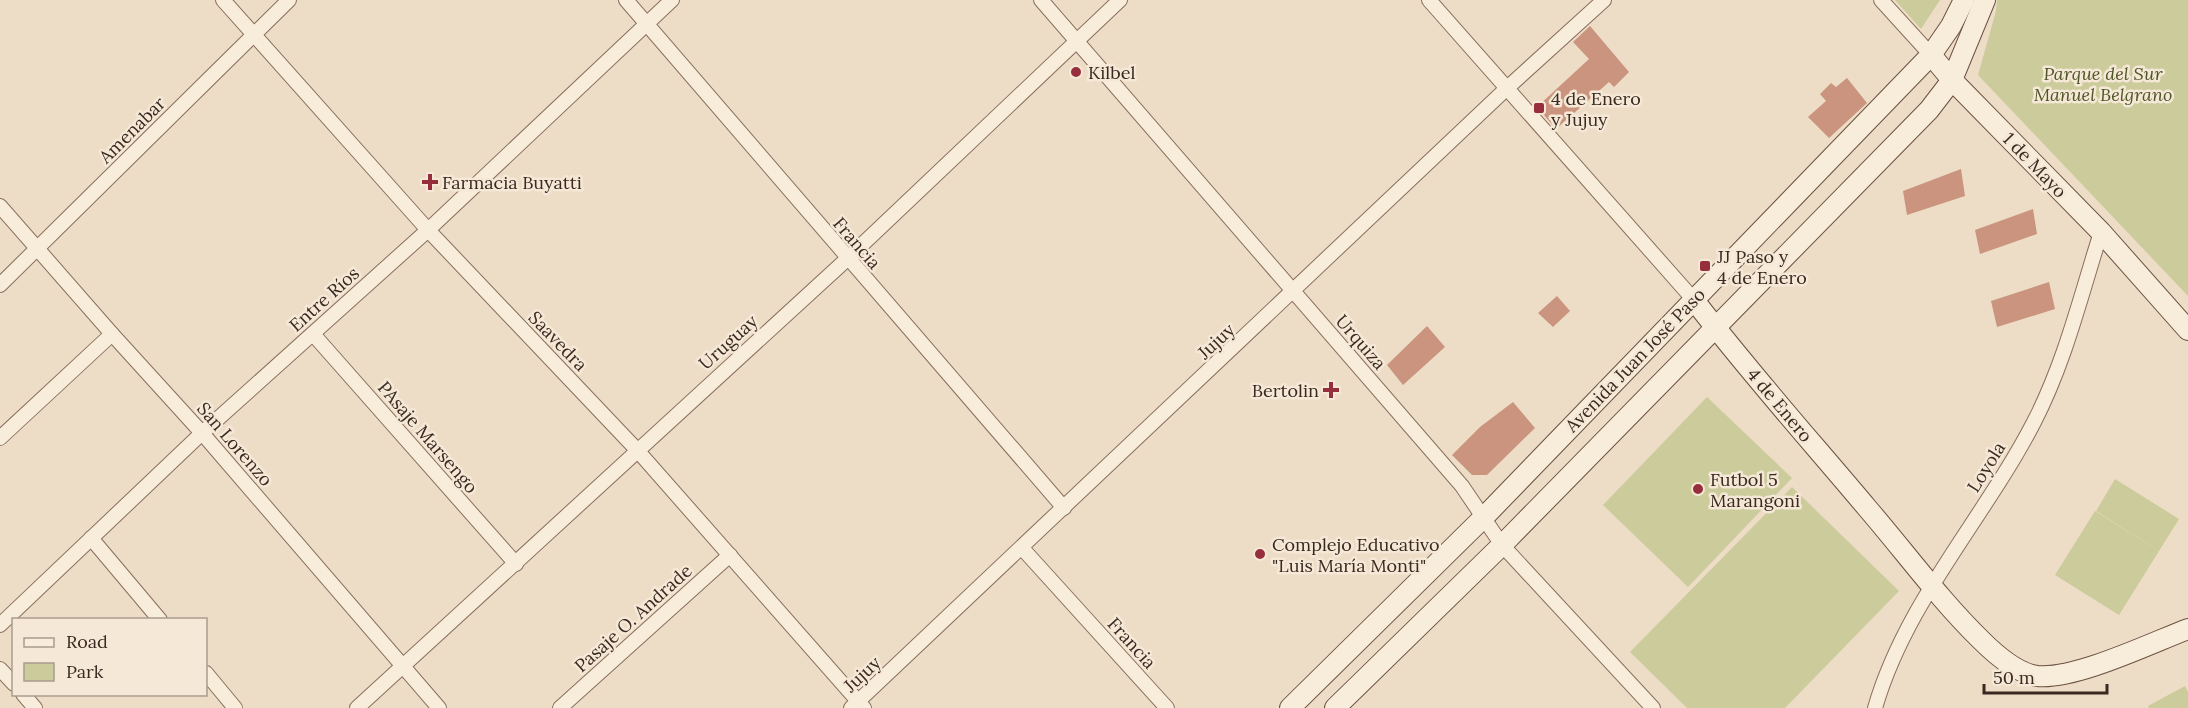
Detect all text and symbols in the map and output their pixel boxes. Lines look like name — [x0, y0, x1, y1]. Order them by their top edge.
place label: Kilbel — [1088, 61, 1135, 84]
park label: Parque del Sur Manuel Belgrano — [2034, 62, 2172, 106]
marker: Kilbel — [1069, 65, 1083, 79]
place label: 4 de Enero y Jujuy — [1551, 87, 1641, 131]
street label: Amenabar — [93, 92, 170, 169]
marker: 4 de Enero y Jujuy — [1532, 101, 1546, 115]
street label: 1 de Mayo — [1998, 128, 2072, 202]
place label: Farmacia Buyatti — [442, 171, 582, 194]
marker: Farmacia Buyatti — [423, 175, 437, 189]
street label: Francia — [828, 212, 886, 274]
place label: JJ Paso y 4 de Enero — [1716, 245, 1807, 289]
marker: JJ Paso y 4 de Enero — [1698, 259, 1712, 273]
street label: Entre Ríos — [284, 262, 364, 336]
street label: Avenida Juan José Paso — [1559, 283, 1710, 438]
street label: Saavedra — [524, 306, 592, 376]
street label: Uruguay — [694, 309, 763, 374]
street label: Urquiza — [1331, 310, 1391, 374]
street label: Jujuy — [1192, 318, 1240, 365]
street label: 4 de Enero — [1742, 363, 1818, 447]
street label: PAsaje Marsengo — [373, 376, 483, 498]
place label: Bertolin — [1252, 379, 1319, 402]
marker: Bertolin — [1324, 383, 1338, 397]
street label: San Lorenzo — [192, 397, 278, 491]
street label: Loyola — [1962, 438, 2010, 496]
place label: Futbol 5 Marangoni — [1710, 468, 1800, 512]
marker: Futbol 5 Marangoni — [1691, 482, 1705, 496]
place label: Complejo Educativo "Luis María Monti" — [1272, 533, 1440, 577]
marker: Complejo Educativo "Luis María Monti" — [1253, 547, 1267, 561]
street label: Pasaje O. Andrade — [569, 559, 697, 677]
street label: Francia — [1103, 612, 1161, 674]
legend — [12, 618, 207, 696]
text: Road — [66, 630, 108, 653]
street label: Jujuy — [838, 651, 886, 698]
scale bar — [1984, 657, 2107, 695]
text: Park — [66, 660, 104, 683]
text: 50 m — [1993, 666, 2035, 689]

